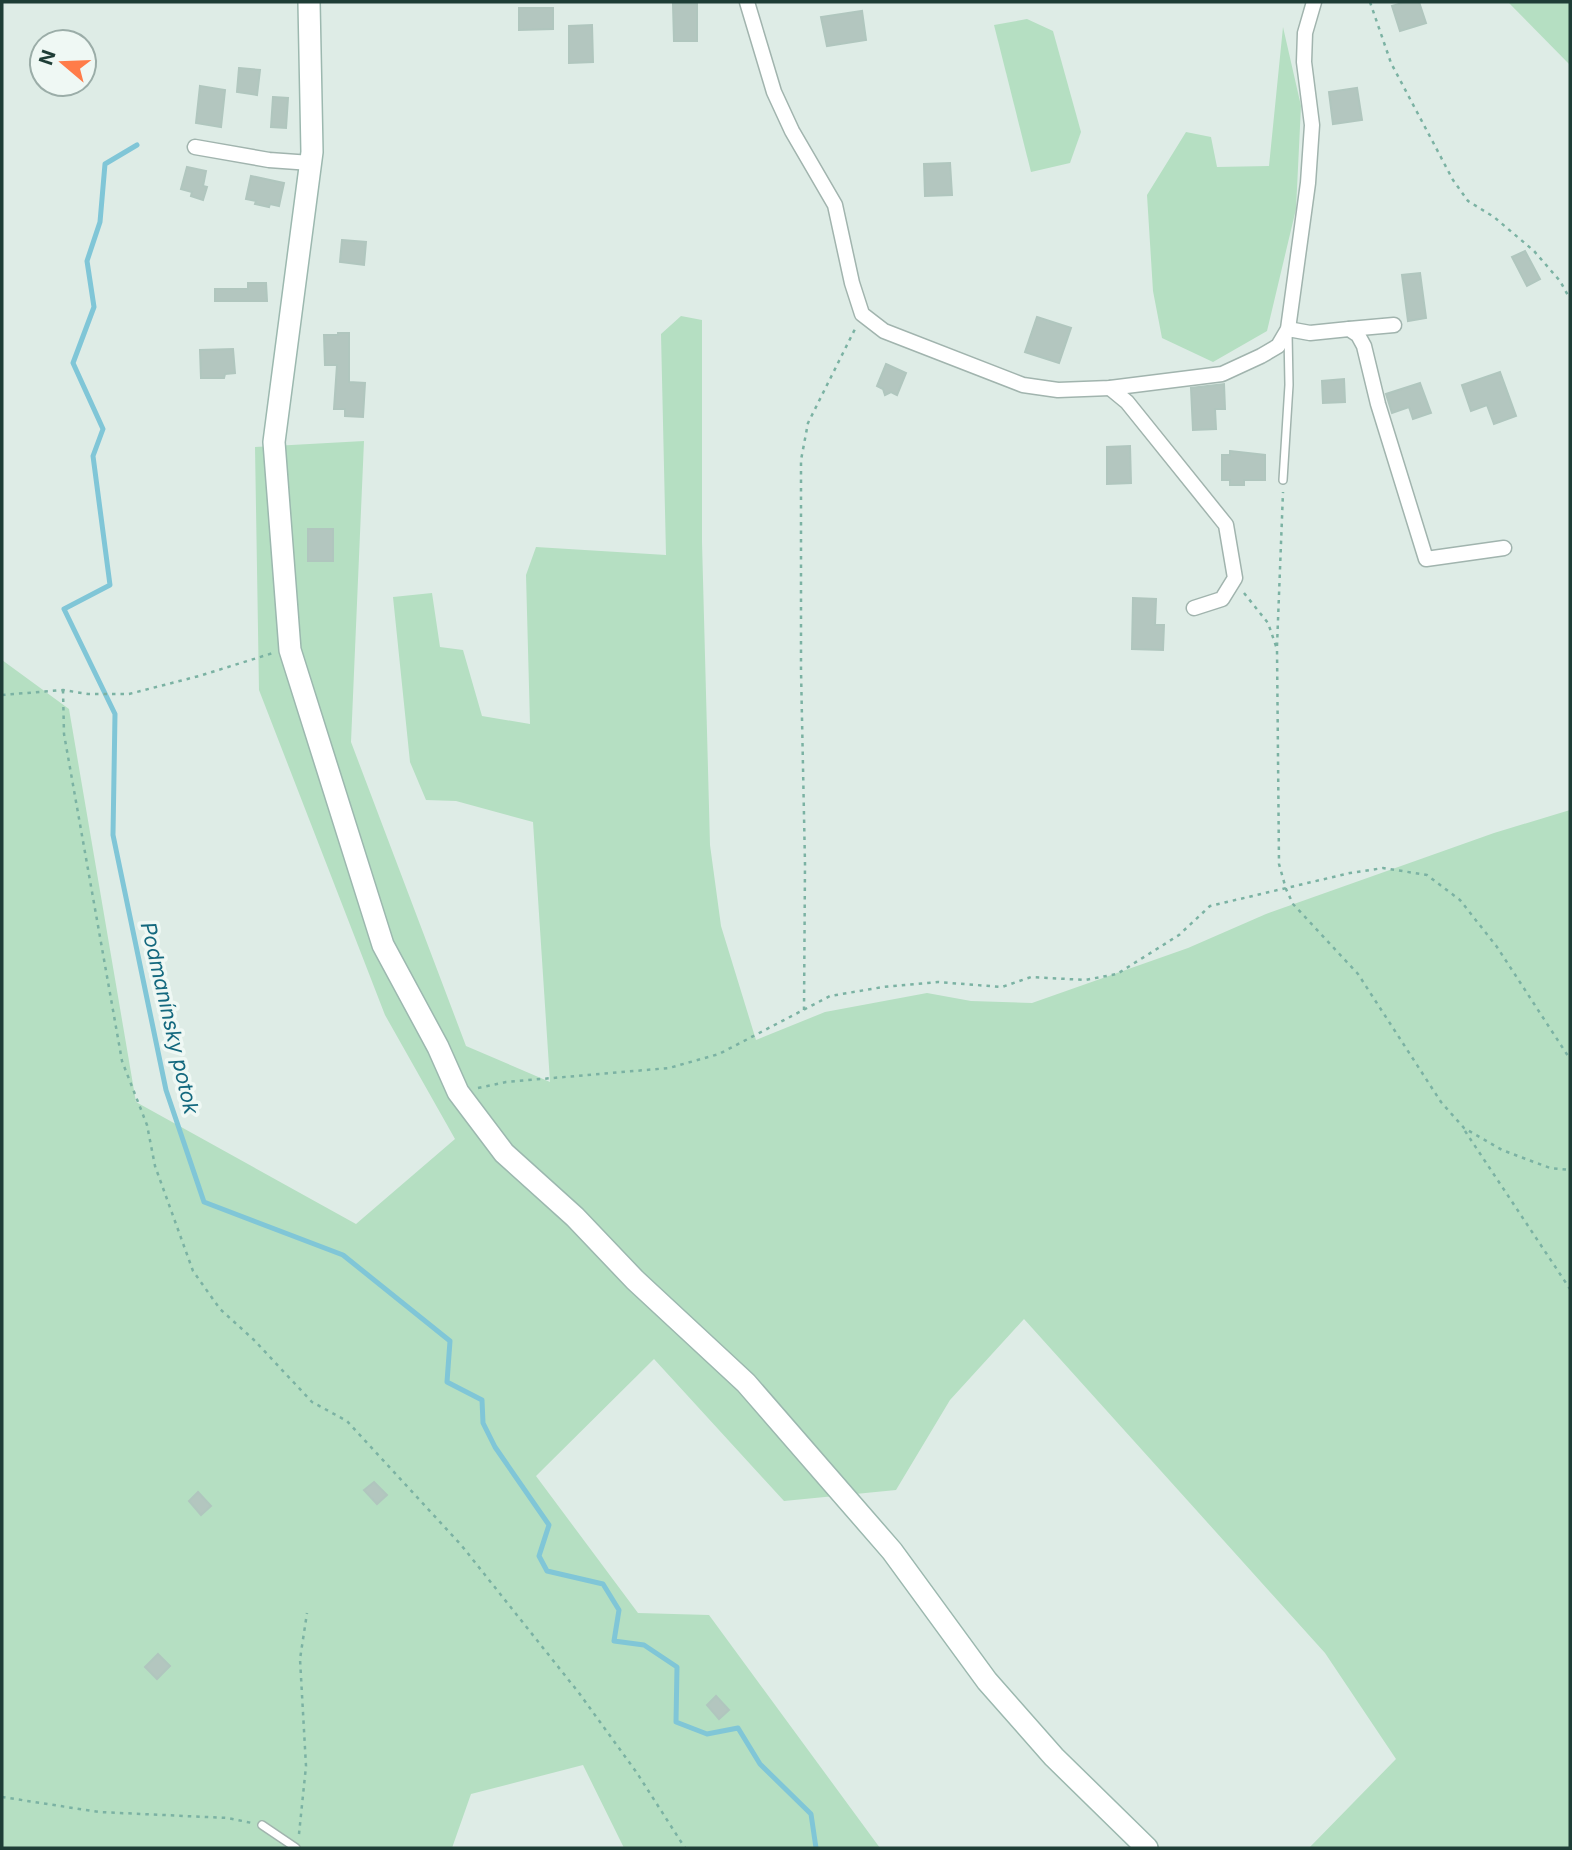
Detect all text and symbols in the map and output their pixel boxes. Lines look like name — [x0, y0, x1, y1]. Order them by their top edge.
north arrow — [28, 28, 98, 98]
text: N — [34, 47, 61, 68]
water label: Podmanínsky potok — [136, 919, 204, 1117]

